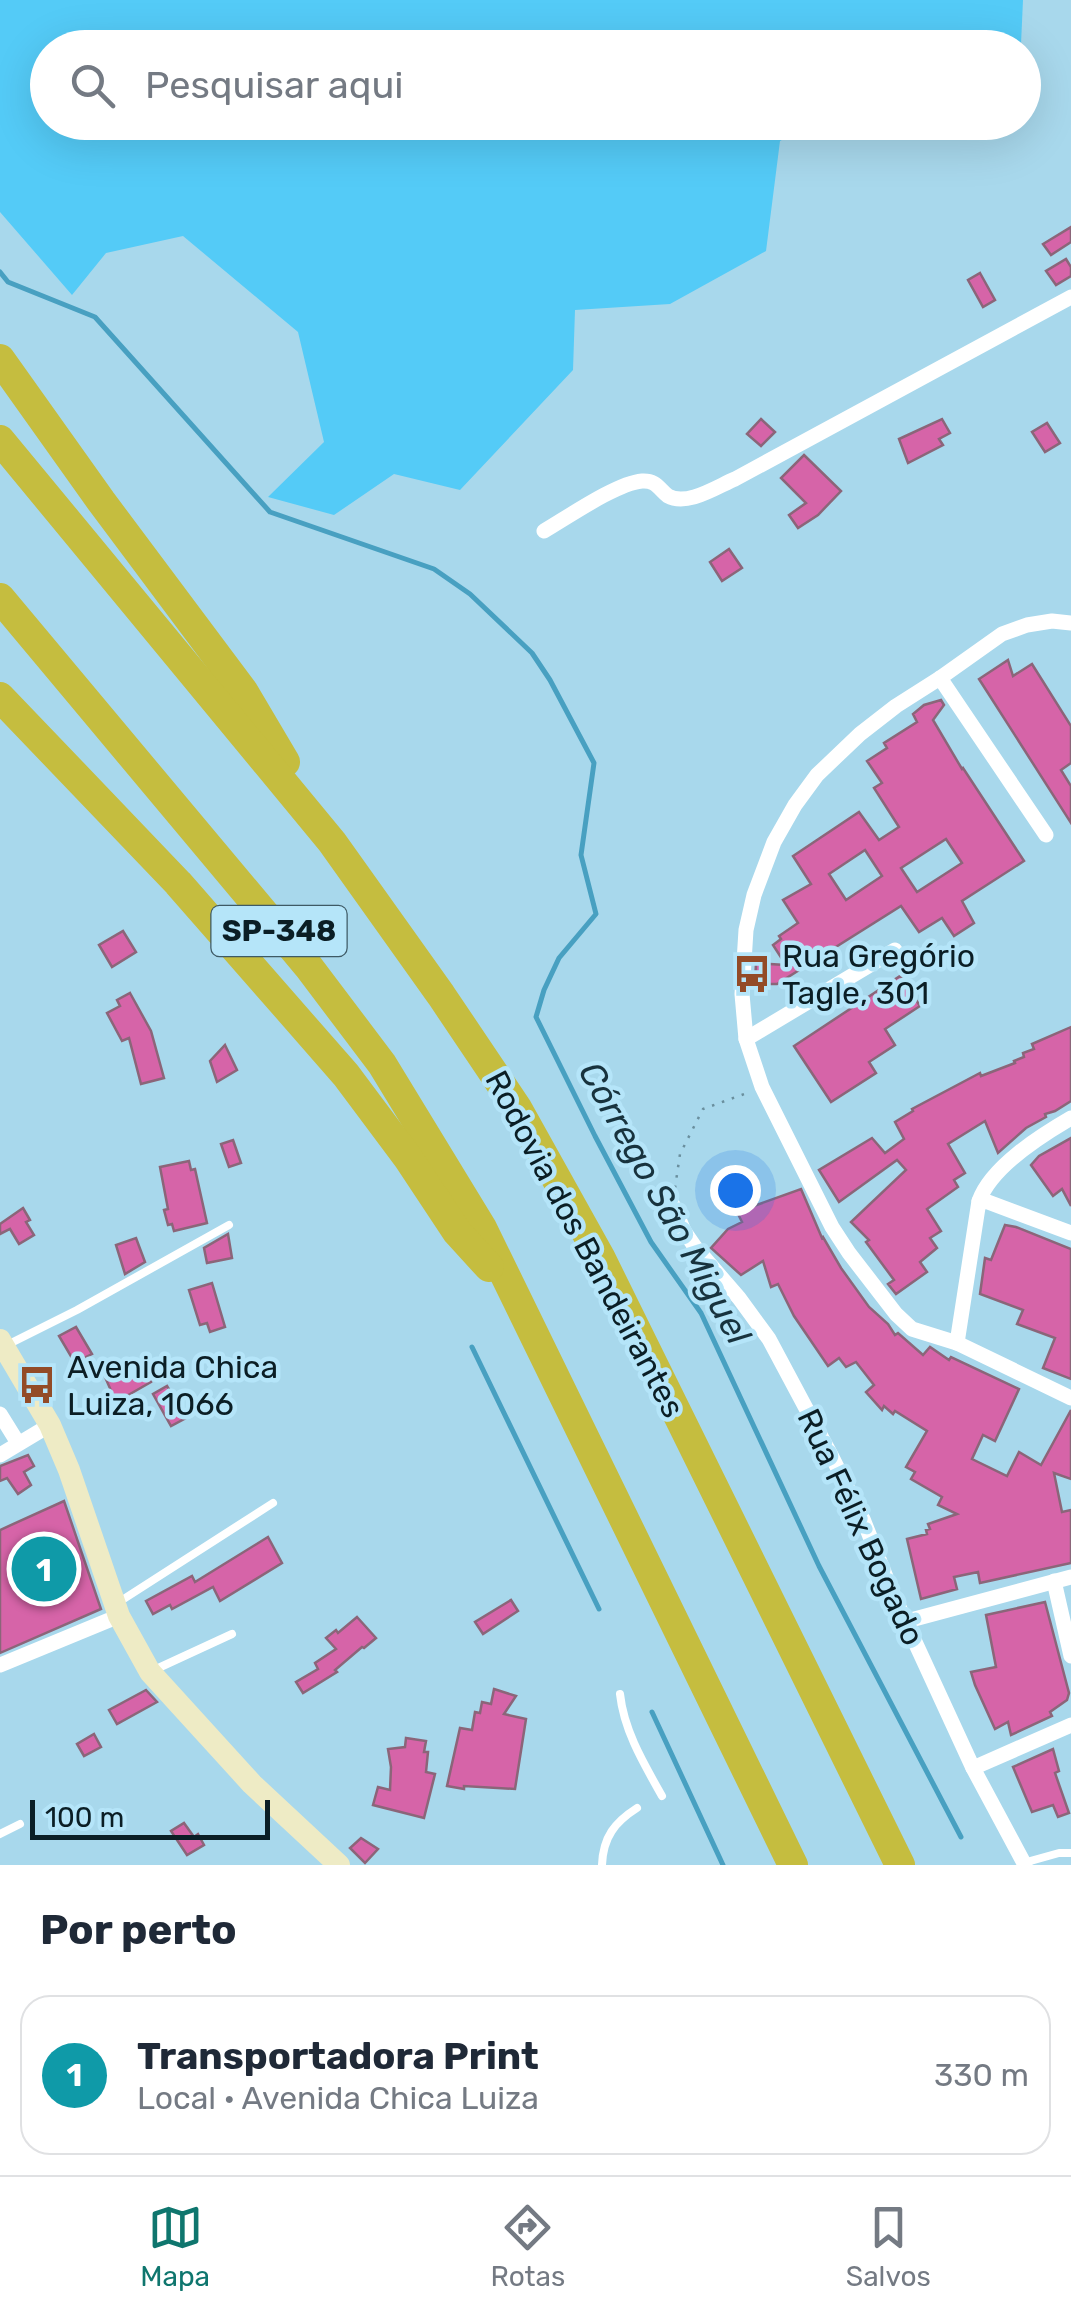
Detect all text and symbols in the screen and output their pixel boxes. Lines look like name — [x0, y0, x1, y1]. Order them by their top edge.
search box — [30, 30, 1041, 140]
icon: search — [65, 58, 120, 113]
text: Pesquisar aqui — [145, 62, 403, 108]
road number: SP-348 — [212, 906, 346, 956]
place label: Rua Gregório Tagle, 301 — [782, 937, 975, 1012]
bus stop icon: Rua Gregório Tagle, 301 — [731, 953, 773, 995]
water label: Córrego São Miguel — [570, 1055, 760, 1352]
street label: Rodovia dos Bandeirantes — [477, 1064, 693, 1424]
your location — [710, 1165, 761, 1216]
place label: Avenida Chica Luiza, 1066 — [67, 1348, 278, 1423]
bus stop icon: Avenida Chica Luiza, 1066 — [16, 1364, 58, 1406]
street label: Rua Félix Bogado — [790, 1403, 932, 1651]
pin: 1 — [12, 1532, 76, 1606]
scale bar — [30, 1795, 270, 1840]
text: 100 m — [45, 1801, 124, 1834]
text: Por perto — [40, 1905, 237, 1955]
text: Transportadora Print — [137, 2033, 539, 2079]
text: 1 — [67, 2056, 82, 2094]
text: 330 m — [934, 2056, 1029, 2094]
text: Local · Avenida Chica Luiza — [137, 2079, 539, 2117]
tab: Mapa — [140, 2200, 210, 2293]
tab: Rotas — [491, 2200, 565, 2293]
tab: Salvos — [846, 2200, 931, 2293]

